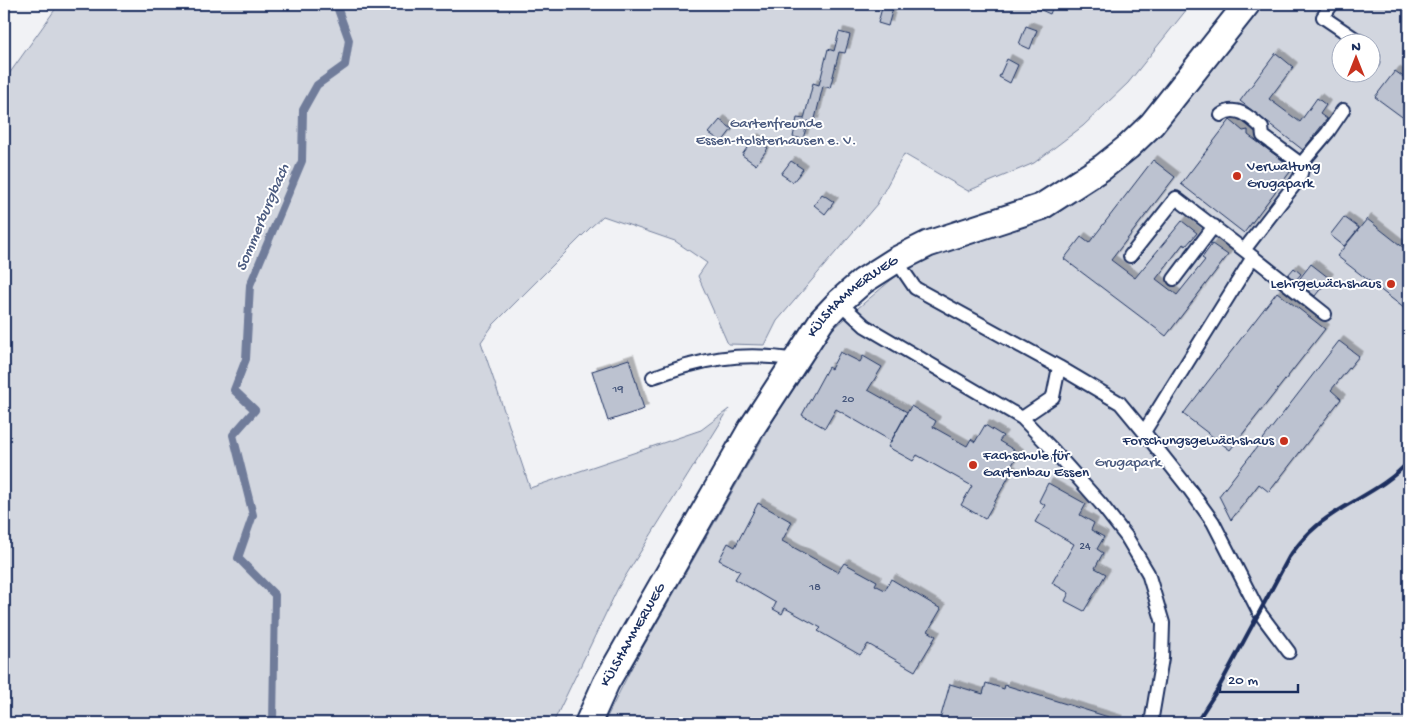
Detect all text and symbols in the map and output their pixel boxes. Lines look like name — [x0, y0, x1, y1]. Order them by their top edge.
north arrow — [1330, 32, 1380, 82]
text: N — [1351, 39, 1361, 56]
park label: Gartenfreunde Essen-Holsterhausen e. V. — [696, 115, 856, 150]
place label: Verwaltung Grugapark — [1246, 158, 1320, 193]
water label: Sommerburgbach — [233, 161, 295, 274]
marker: Verwaltung Grugapark — [1231, 170, 1243, 182]
street label: KÜLSHAMMERWEG — [804, 252, 902, 341]
place label: Lehrgewächshaus — [1271, 275, 1381, 293]
marker: Lehrgewächshaus — [1385, 278, 1397, 290]
house number: 19 — [612, 383, 623, 397]
house number: 20 — [842, 393, 855, 407]
place label: Forschungsgewächshaus — [1121, 432, 1274, 450]
marker: Forschungsgewächshaus — [1278, 435, 1290, 447]
place label: Fachschule für Gartenbau Essen — [982, 447, 1089, 482]
park label: Grugapark — [1095, 454, 1162, 472]
marker: Fachschule für Gartenbau Essen — [967, 459, 979, 471]
house number: 24 — [1079, 540, 1091, 554]
street label: KÜLSHAMMERWEG — [597, 580, 670, 690]
house number: 18 — [808, 581, 821, 595]
scale bar — [1220, 662, 1298, 694]
text: 20 m — [1228, 672, 1258, 690]

